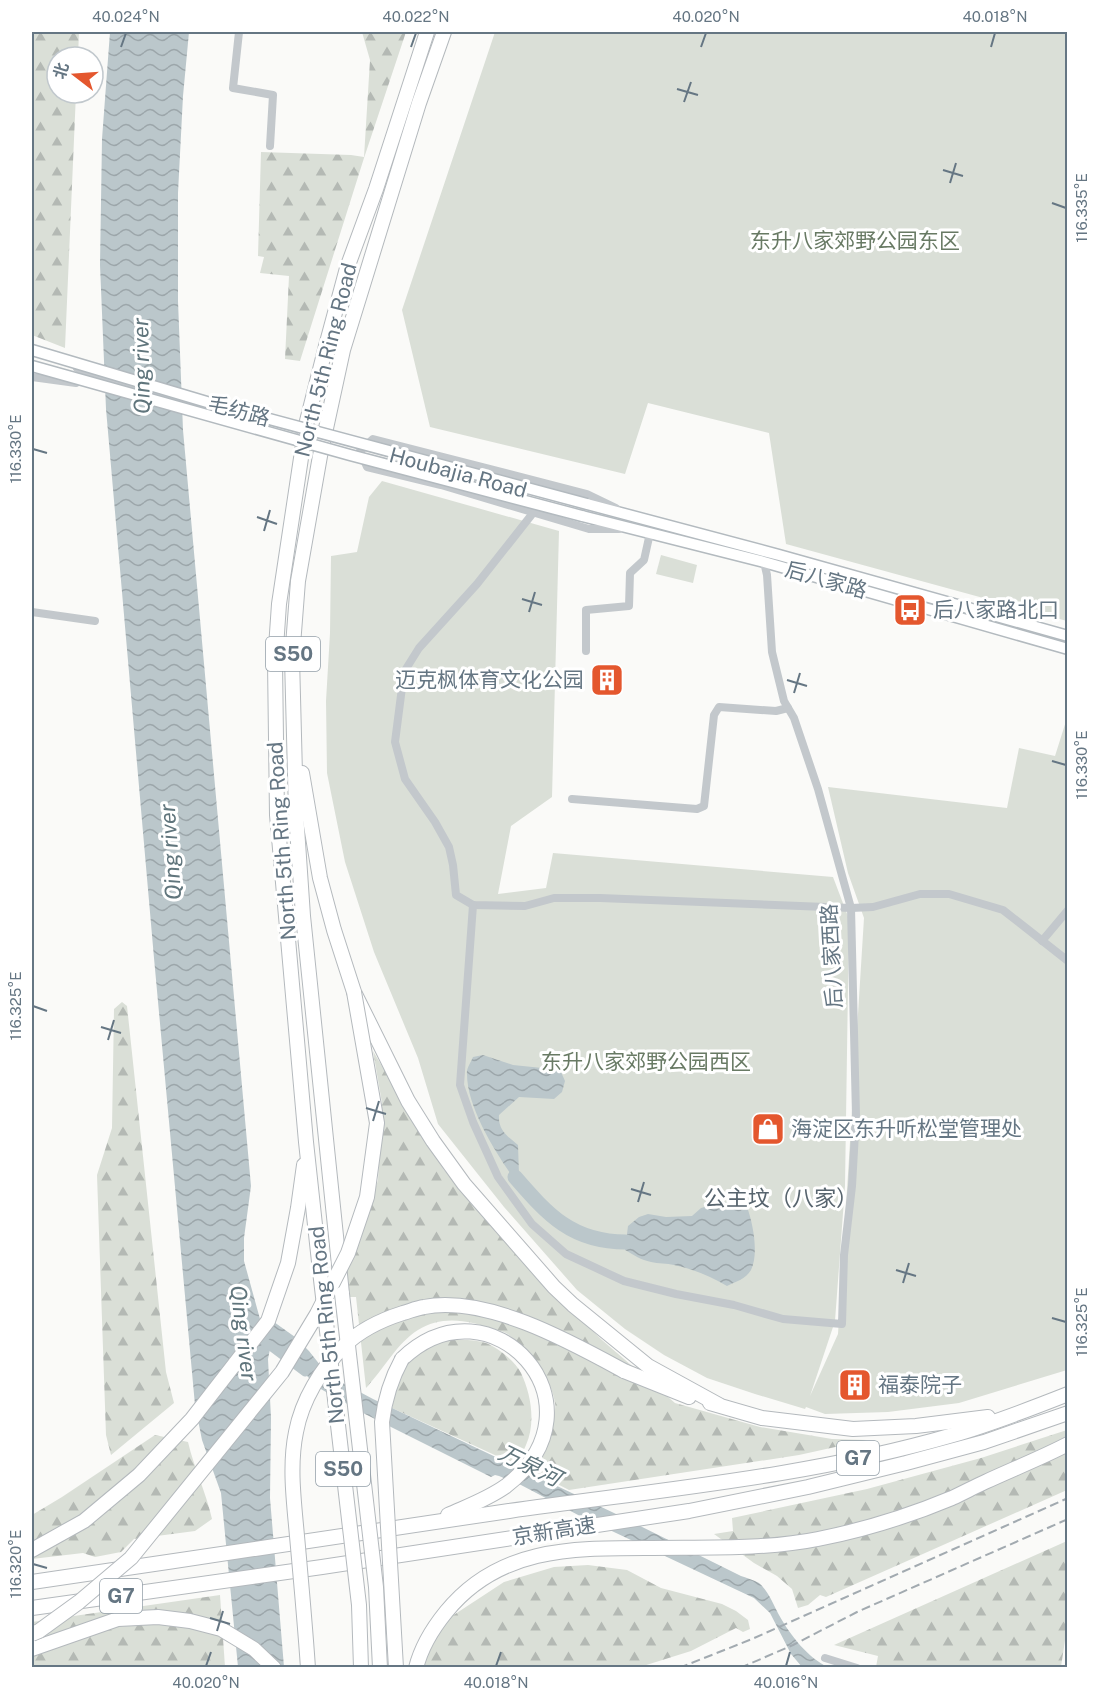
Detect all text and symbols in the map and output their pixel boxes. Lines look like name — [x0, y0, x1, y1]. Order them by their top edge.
text: 40.024°N — [92, 8, 160, 25]
text: 40.022°N — [382, 8, 450, 25]
text: 40.020°N — [672, 8, 740, 25]
text: 40.018°N — [962, 8, 1028, 25]
north arrow — [45, 45, 105, 105]
text: 北 — [50, 60, 73, 81]
text: 116.335°E — [1073, 173, 1090, 243]
park label: 东升八家郊野公园东区 — [750, 228, 960, 253]
street label: North 5th Ring Road — [289, 260, 362, 460]
water label: Qing river — [127, 317, 155, 414]
street label: 毛纺路 — [205, 390, 273, 431]
text: 116.330°E — [7, 414, 24, 484]
street label: Houbajia Road — [387, 442, 530, 503]
street label: 后八家路 — [782, 556, 870, 603]
bus stop icon: 后八家路北口 — [892, 592, 928, 628]
place label: 后八家路北口 — [933, 597, 1059, 622]
road number: S50 — [266, 637, 320, 671]
building icon: 迈克枫体育文化公园 — [589, 662, 625, 698]
place label: 迈克枫体育文化公园 — [395, 667, 584, 692]
text: 116.330°E — [1073, 730, 1090, 800]
street label: North 5th Ring Road — [262, 741, 301, 941]
water label: Qing river — [154, 802, 186, 901]
street label: 后八家西路 — [816, 903, 847, 1009]
text: 116.325°E — [7, 971, 24, 1041]
park label: 东升八家郊野公园西区 — [541, 1049, 751, 1074]
shop icon: 海淀区东升听松堂管理处 — [750, 1111, 786, 1147]
place label: 海淀区东升听松堂管理处 — [791, 1116, 1022, 1141]
district label: 公主坟（八家） — [704, 1185, 858, 1211]
street label: North 5th Ring Road — [304, 1225, 349, 1425]
water label: Qing river — [225, 1284, 263, 1383]
text: 116.325°E — [1073, 1287, 1090, 1357]
building icon: 福泰院子 — [837, 1367, 873, 1403]
place label: 福泰院子 — [878, 1372, 962, 1397]
water label: 万泉河 — [495, 1439, 569, 1493]
road number: G7 — [837, 1441, 879, 1475]
road number: S50 — [316, 1452, 370, 1486]
street label: 京新高速 — [510, 1512, 597, 1549]
text: 116.320°E — [7, 1530, 24, 1598]
road number: G7 — [100, 1579, 142, 1613]
text: 40.020°N — [172, 1674, 240, 1691]
text: 40.018°N — [463, 1674, 529, 1691]
text: 40.016°N — [754, 1674, 818, 1691]

